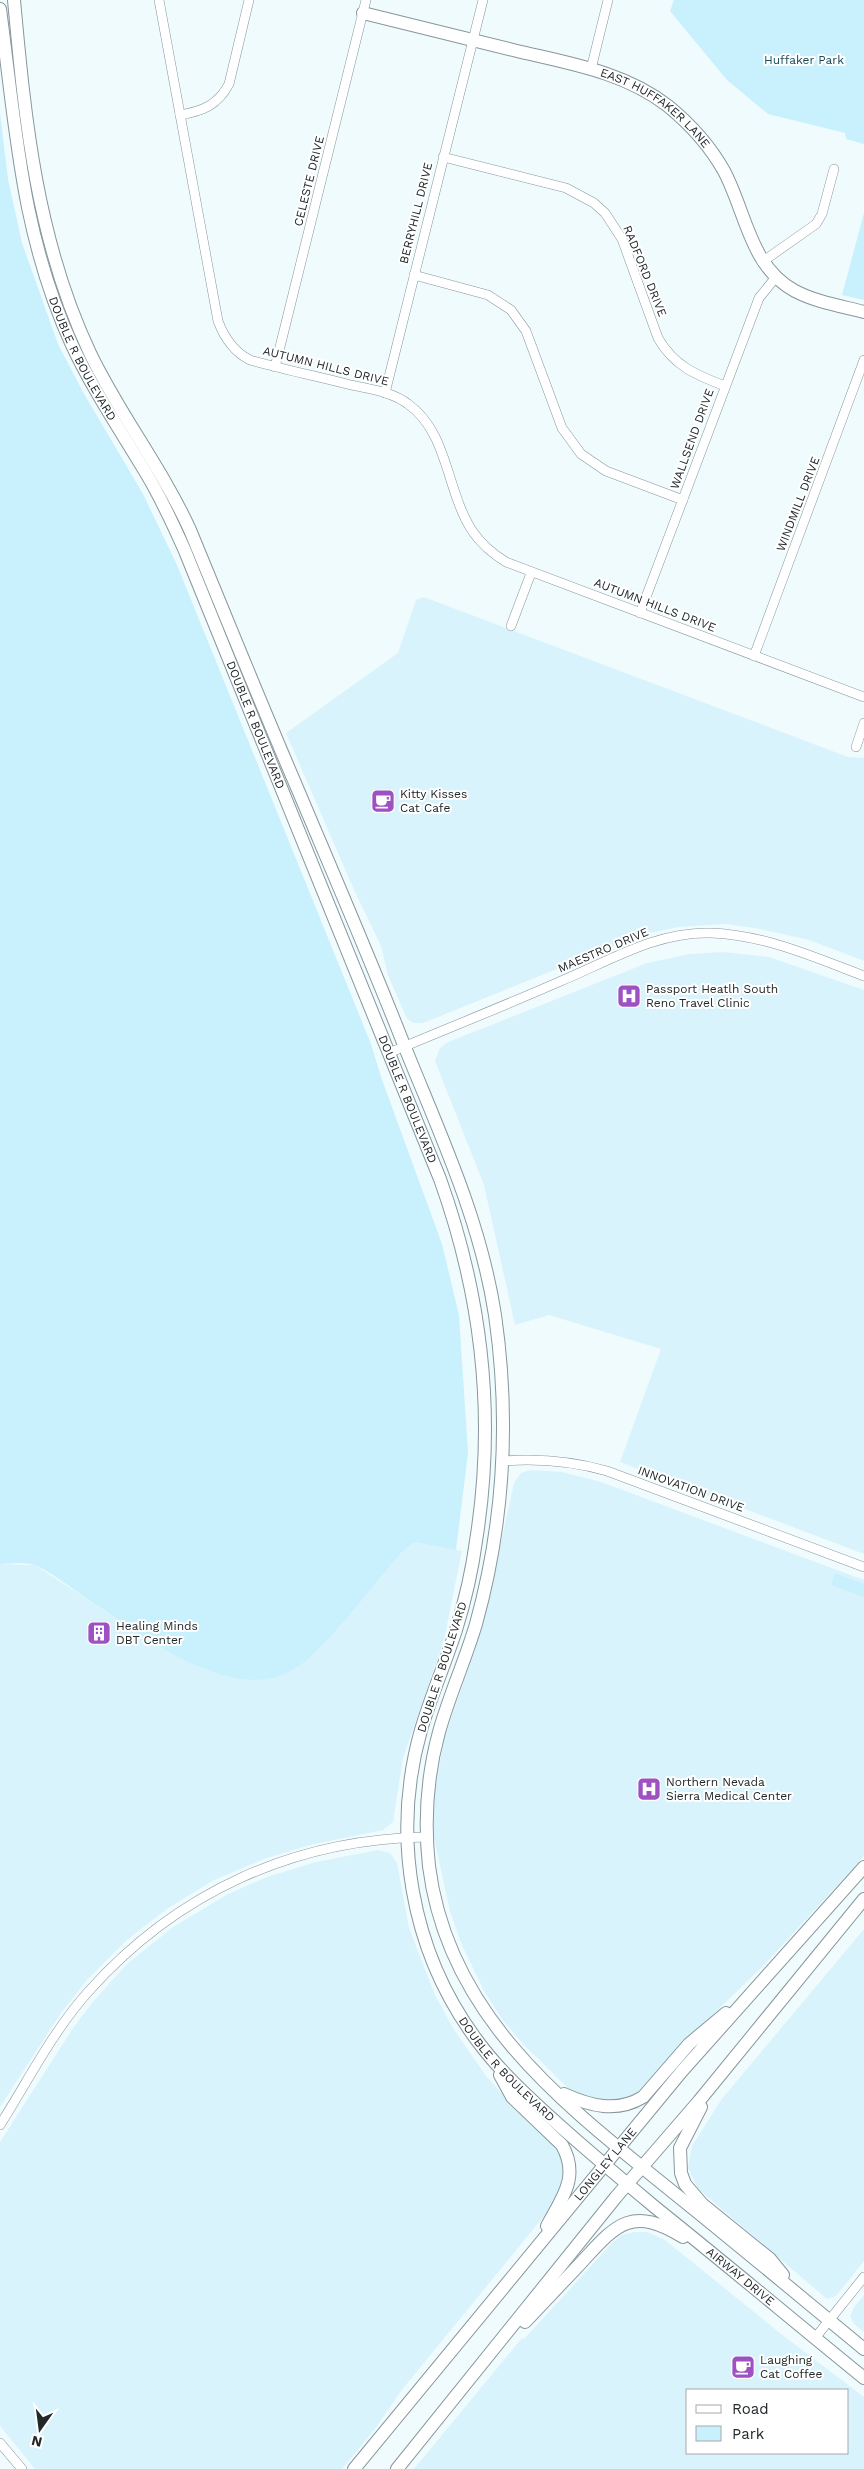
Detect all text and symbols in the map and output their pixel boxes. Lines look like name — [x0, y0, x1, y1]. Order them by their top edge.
park label: Huffaker Park — [764, 53, 844, 67]
street label: EAST HUFFAKER LANE — [598, 65, 713, 151]
street label: CELESTE DRIVE — [291, 134, 327, 228]
street label: BERRYHILL DRIVE — [397, 161, 435, 265]
street label: RADFORD DRIVE — [620, 223, 670, 319]
street label: DOUBLE R BOULEVARD — [46, 295, 119, 423]
street label: AUTUMN HILLS DRIVE — [262, 344, 391, 388]
street label: WALLSEND DRIVE — [667, 387, 717, 491]
street label: WINDMILL DRIVE — [774, 454, 823, 553]
street label: AUTUMN HILLS DRIVE — [592, 575, 718, 635]
street label: DOUBLE R BOULEVARD — [223, 659, 288, 791]
place label: Kitty Kisses Cat Cafe — [400, 787, 467, 815]
cafe icon: Kitty Kisses Cat Cafe — [370, 788, 396, 814]
street label: MAESTRO DRIVE — [556, 924, 651, 975]
place label: Passport Heatlh South Reno Travel Clinic — [646, 982, 778, 1010]
hospital icon: Passport Heatlh South Reno Travel Clinic — [616, 983, 642, 1009]
street label: DOUBLE R BOULEVARD — [375, 1033, 440, 1165]
street label: INNOVATION DRIVE — [636, 1463, 746, 1515]
street label: DOUBLE R BOULEVARD — [414, 1600, 470, 1734]
place label: Healing Minds DBT Center — [116, 1619, 198, 1647]
building icon: Healing Minds DBT Center — [86, 1620, 112, 1646]
place label: Northern Nevada Sierra Medical Center — [666, 1775, 792, 1803]
hospital icon: Northern Nevada Sierra Medical Center — [636, 1776, 662, 1802]
street label: DOUBLE R BOULEVARD — [456, 2014, 557, 2125]
street label: LONGLEY LANE — [571, 2125, 640, 2203]
street label: AIRWAY DRIVE — [703, 2245, 777, 2309]
place label: Laughing Cat Coffee — [760, 2353, 822, 2381]
cafe icon: Laughing Cat Coffee — [730, 2354, 756, 2380]
legend — [686, 2389, 849, 2454]
text: Road — [732, 2400, 769, 2418]
north arrow — [15, 2404, 65, 2454]
text: Park — [732, 2425, 765, 2443]
text: N — [30, 2433, 44, 2451]

